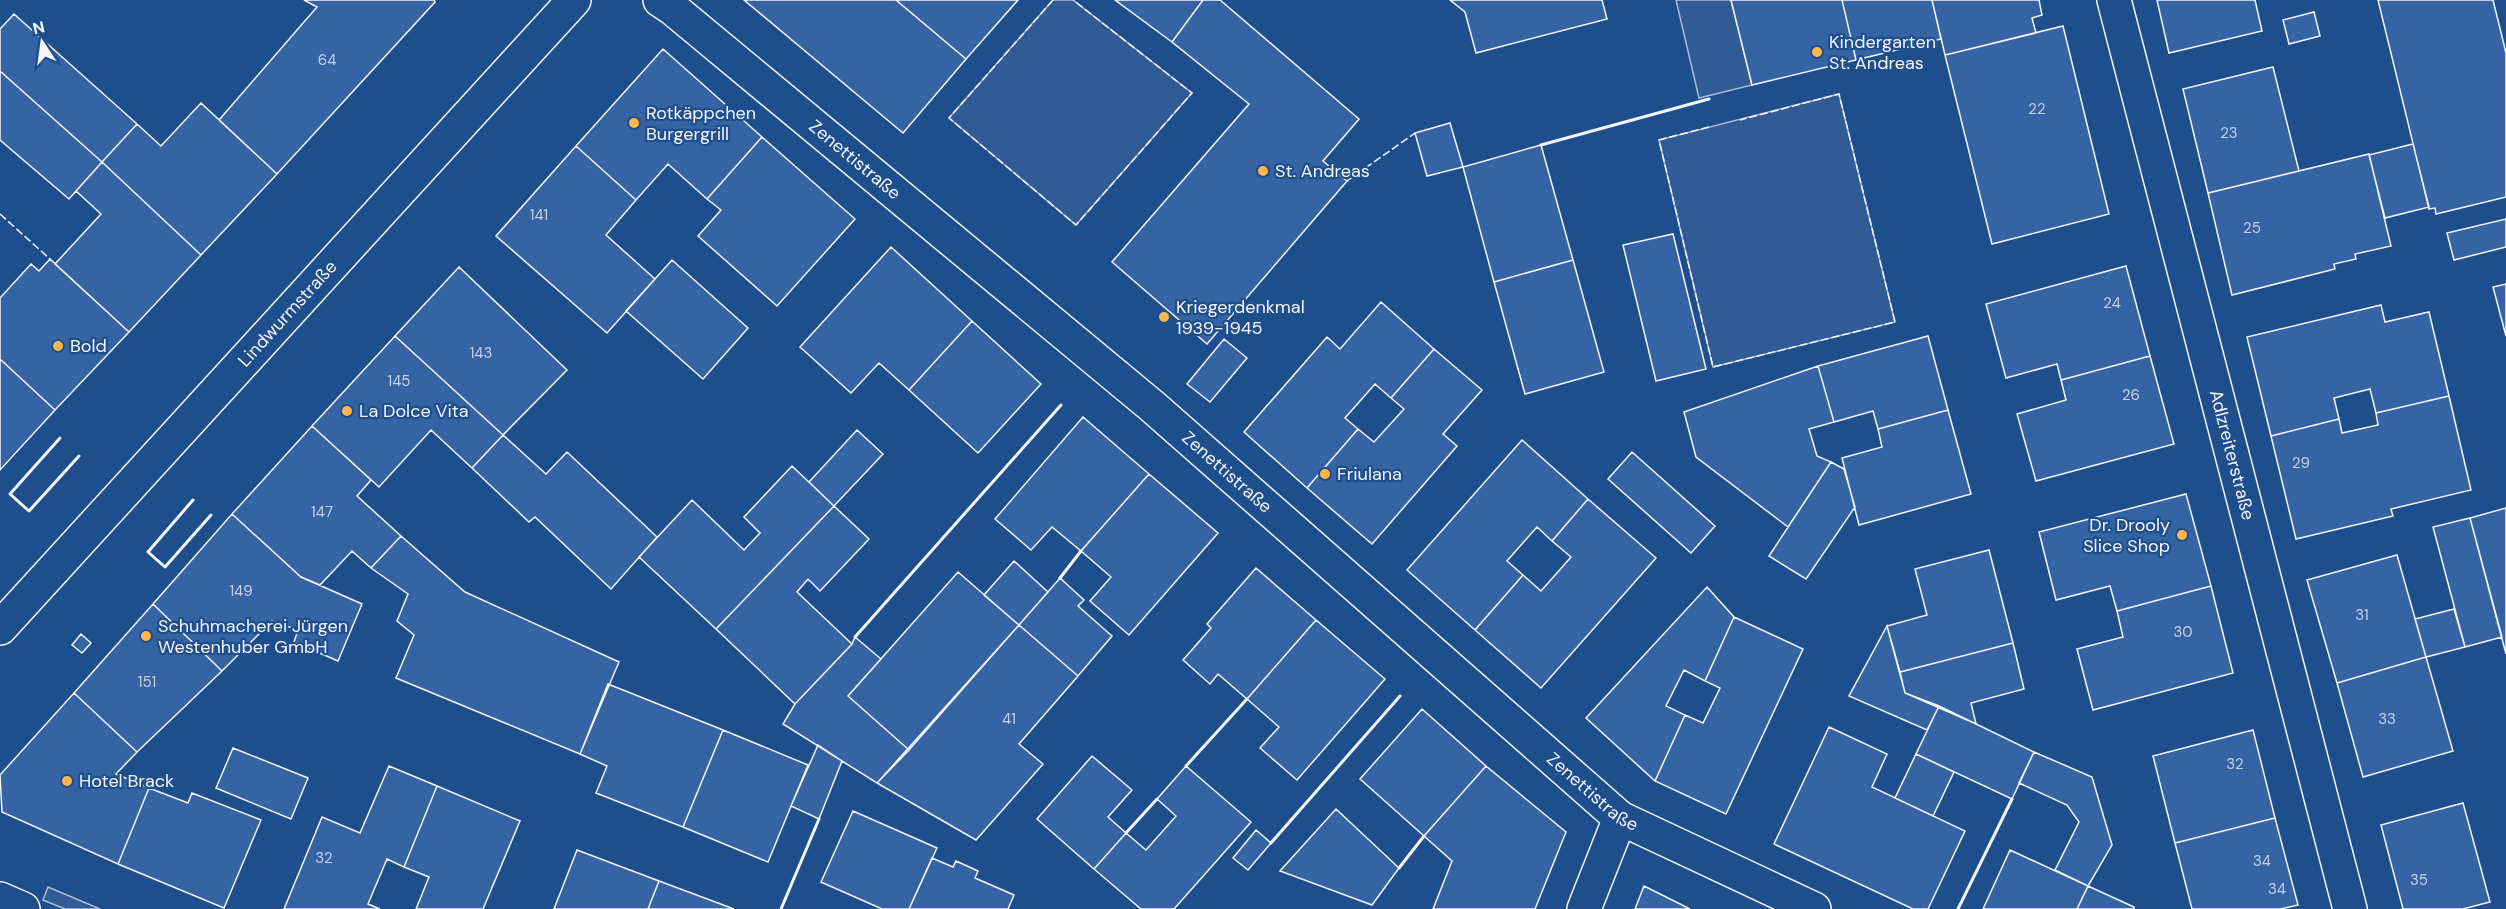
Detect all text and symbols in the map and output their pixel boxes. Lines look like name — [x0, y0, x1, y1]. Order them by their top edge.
north arrow — [12, 12, 72, 72]
text: N — [31, 16, 47, 39]
place label: Kindergarten St. Andreas — [1829, 30, 1936, 75]
marker: Kindergarten St. Andreas — [1810, 45, 1824, 59]
house number: 64 — [318, 50, 336, 70]
house number: 22 — [2028, 99, 2046, 119]
place label: Rotkäppchen Burgergrill — [646, 101, 756, 146]
street label: Zenettistraße — [804, 114, 906, 205]
marker: Rotkäppchen Burgergrill — [627, 116, 641, 130]
house number: 23 — [2220, 123, 2238, 143]
place label: St. Andreas — [1275, 159, 1370, 183]
marker: St. Andreas — [1256, 164, 1270, 178]
house number: 141 — [530, 205, 548, 225]
house number: 25 — [2243, 218, 2261, 238]
street label: Lindwurmstraße — [233, 255, 342, 372]
house number: 24 — [2103, 293, 2121, 313]
place label: Kriegerdenkmal 1939-1945 — [1176, 295, 1305, 340]
marker: Kriegerdenkmal 1939-1945 — [1157, 310, 1171, 324]
place label: Bold — [70, 334, 107, 358]
marker: Bold — [51, 339, 65, 353]
house number: 143 — [470, 343, 492, 363]
house number: 145 — [388, 371, 410, 391]
house number: 26 — [2122, 385, 2140, 405]
street label: Adlzreiterstraße — [2204, 387, 2261, 523]
place label: La Dolce Vita — [359, 399, 469, 423]
marker: La Dolce Vita — [340, 404, 354, 418]
street label: Zenettistraße — [1177, 426, 1277, 518]
house number: 29 — [2292, 453, 2310, 473]
place label: Friulana — [1337, 462, 1402, 486]
marker: Friulana — [1318, 467, 1332, 481]
house number: 147 — [311, 502, 333, 522]
place label: Dr. Drooly Slice Shop — [2083, 513, 2170, 558]
marker: Dr. Drooly Slice Shop — [2175, 528, 2189, 542]
house number: 149 — [229, 581, 253, 601]
house number: 31 — [2355, 605, 2369, 625]
place label: Schuhmacherei Jürgen Westenhuber GmbH — [158, 614, 348, 659]
house number: 30 — [2173, 622, 2193, 642]
marker: Schuhmacherei Jürgen Westenhuber GmbH — [139, 629, 153, 643]
house number: 151 — [138, 672, 156, 692]
house number: 41 — [1002, 709, 1016, 729]
house number: 33 — [2378, 709, 2396, 729]
street label: Zenettistraße — [1542, 747, 1642, 837]
house number: 32 — [2226, 754, 2244, 774]
place label: Hotel Brack — [79, 769, 174, 793]
marker: Hotel Brack — [60, 774, 74, 788]
house number: 32 — [315, 848, 333, 868]
house number: 34 — [2253, 851, 2271, 871]
house number: 35 — [2410, 870, 2428, 890]
house number: 34 — [2268, 879, 2286, 899]

